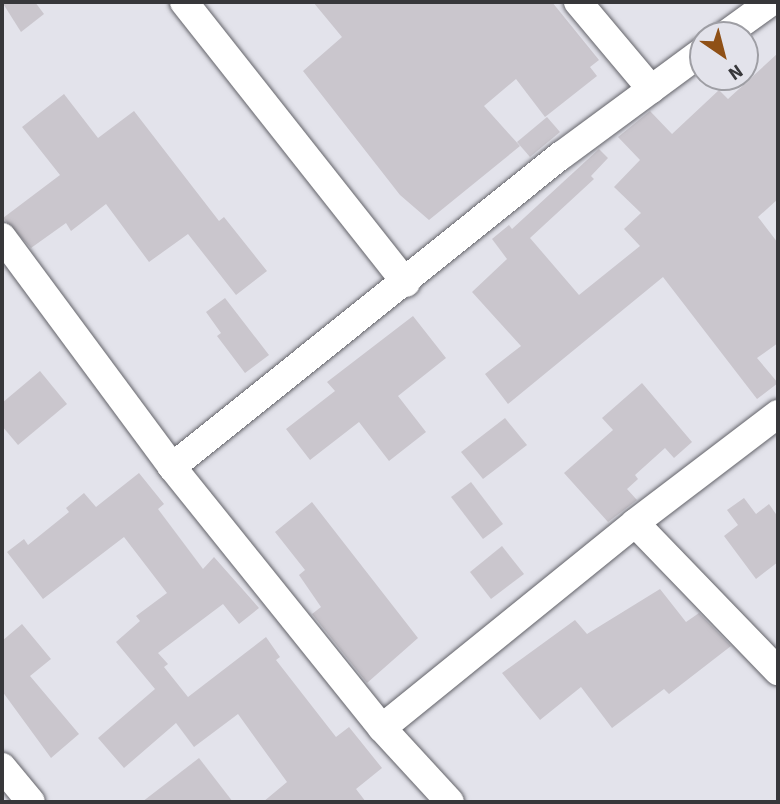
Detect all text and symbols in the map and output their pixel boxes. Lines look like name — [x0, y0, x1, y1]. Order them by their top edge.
north arrow — [689, 21, 759, 91]
text: N — [722, 57, 748, 87]

